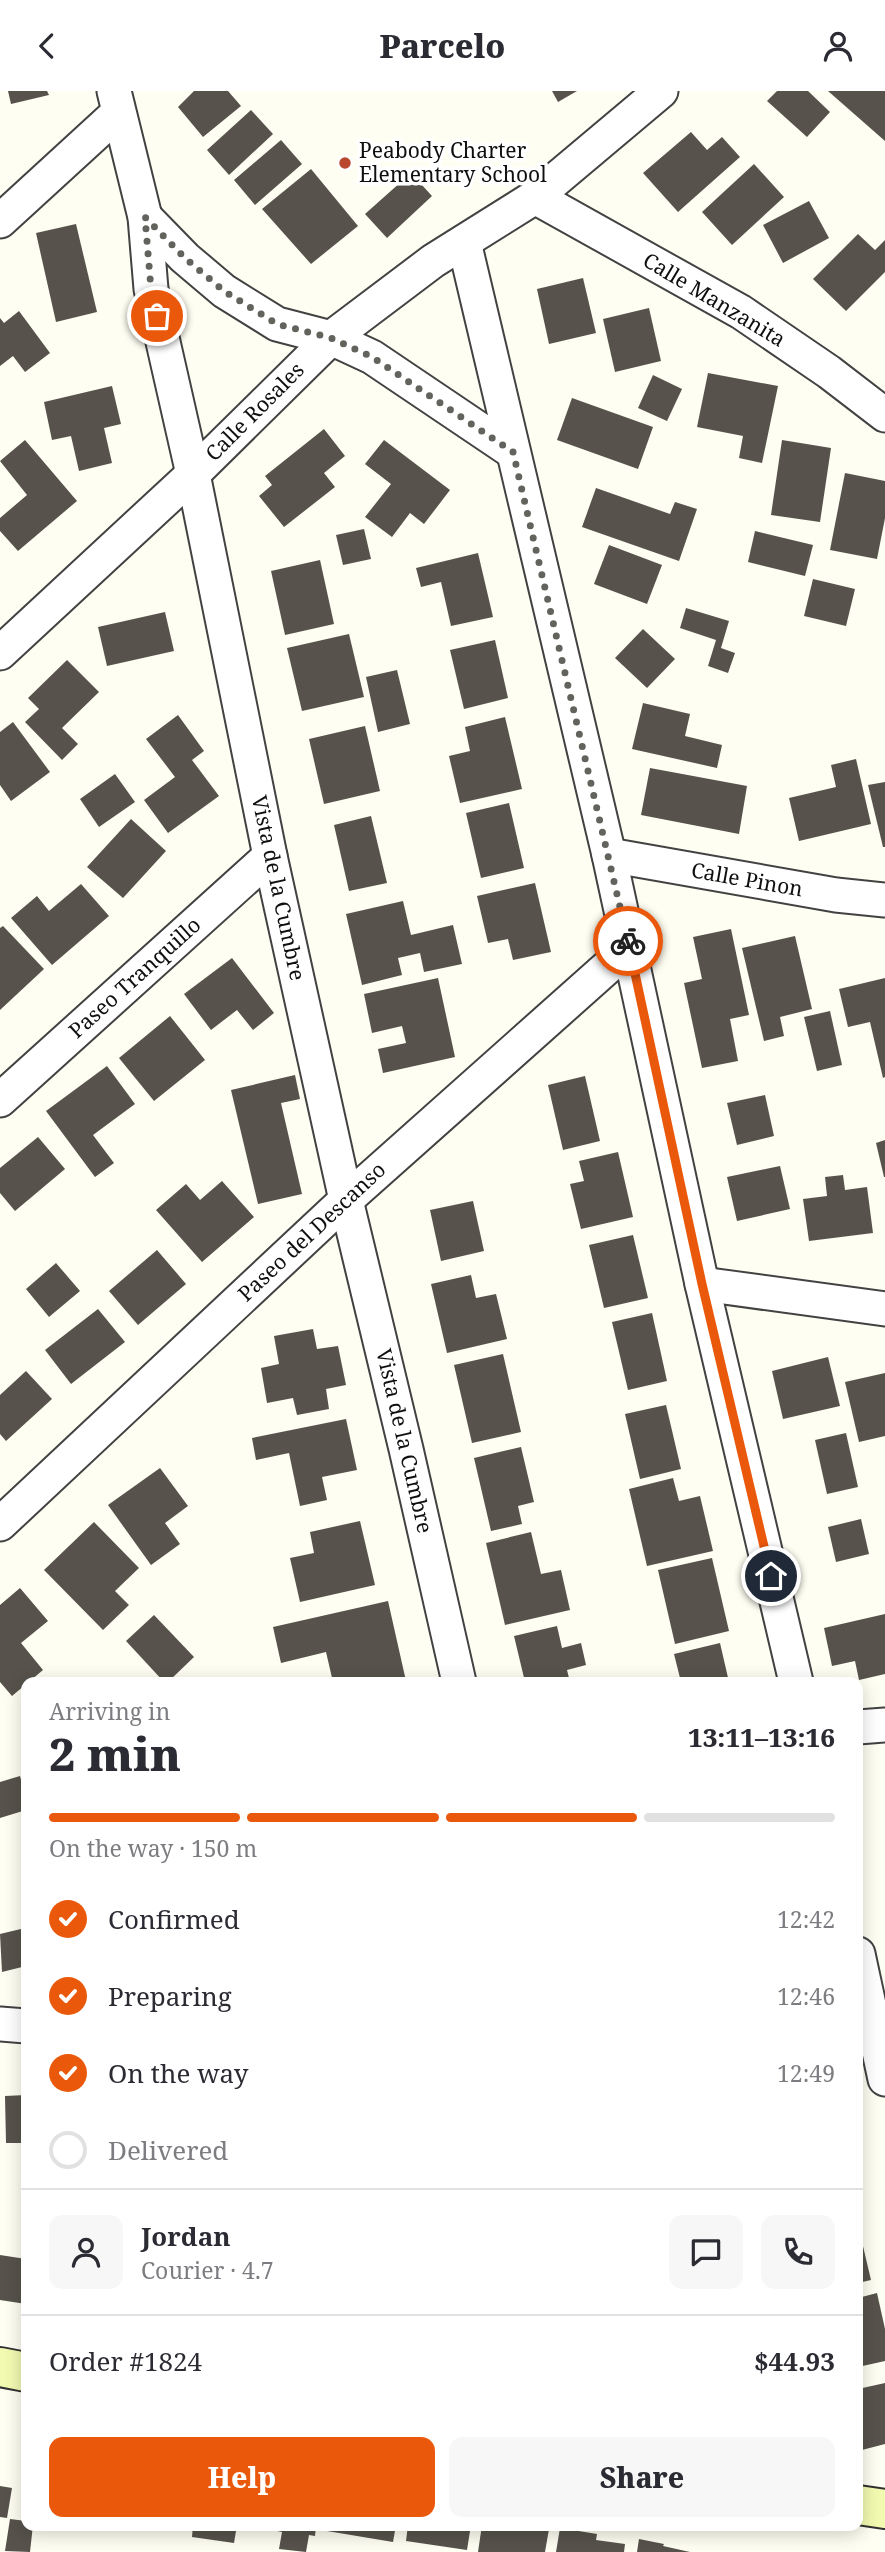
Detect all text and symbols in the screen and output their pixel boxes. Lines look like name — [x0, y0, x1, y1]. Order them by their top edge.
text: Parcelo — [380, 24, 505, 67]
icon: back — [28, 27, 66, 65]
icon: person — [819, 27, 857, 65]
place label: Peabody Charter Elementary School — [359, 136, 547, 188]
marker: Peabody Charter Elementary School — [337, 155, 353, 171]
street label: Calle Manzanita — [638, 246, 791, 353]
pin — [127, 286, 187, 346]
icon: bag — [138, 297, 176, 335]
street label: Calle Rosales — [199, 356, 310, 467]
street label: Vista de la Cumbre — [246, 793, 312, 983]
street label: Calle Pinon — [689, 855, 805, 903]
courier — [593, 906, 663, 976]
street label: Paseo Tranquillo — [62, 910, 206, 1044]
icon: bike — [609, 922, 647, 960]
street label: Paseo del Descanso — [232, 1156, 391, 1307]
street label: Vista de la Cumbre — [370, 1346, 440, 1536]
pin — [741, 1546, 801, 1606]
icon: home — [752, 1557, 790, 1595]
text: Arriving in — [49, 1695, 170, 1727]
text: 13:11–13:16 — [688, 1719, 835, 1755]
text: 2 min — [49, 1722, 181, 1784]
text: On the way · 150 m — [49, 1832, 257, 1864]
icon: check — [49, 1900, 87, 1938]
text: Confirmed — [108, 1901, 240, 1937]
text: 12:42 — [777, 1903, 835, 1935]
icon: check — [49, 1977, 87, 2015]
text: Preparing — [108, 1978, 232, 2014]
text: 12:46 — [777, 1980, 835, 2012]
icon: check — [49, 2054, 87, 2092]
text: On the way — [108, 2055, 248, 2091]
text: 12:49 — [777, 2057, 835, 2089]
text: Delivered — [108, 2132, 228, 2168]
button: person — [49, 2215, 123, 2289]
button: chat — [669, 2215, 743, 2289]
button: phone — [761, 2215, 835, 2289]
text: Jordan — [141, 2218, 231, 2254]
text: Courier · 4.7 — [141, 2254, 274, 2286]
text: Order #1824 — [49, 2343, 202, 2379]
text: $44.93 — [754, 2343, 835, 2379]
button: Help — [49, 2437, 435, 2517]
button: Share — [449, 2437, 835, 2517]

